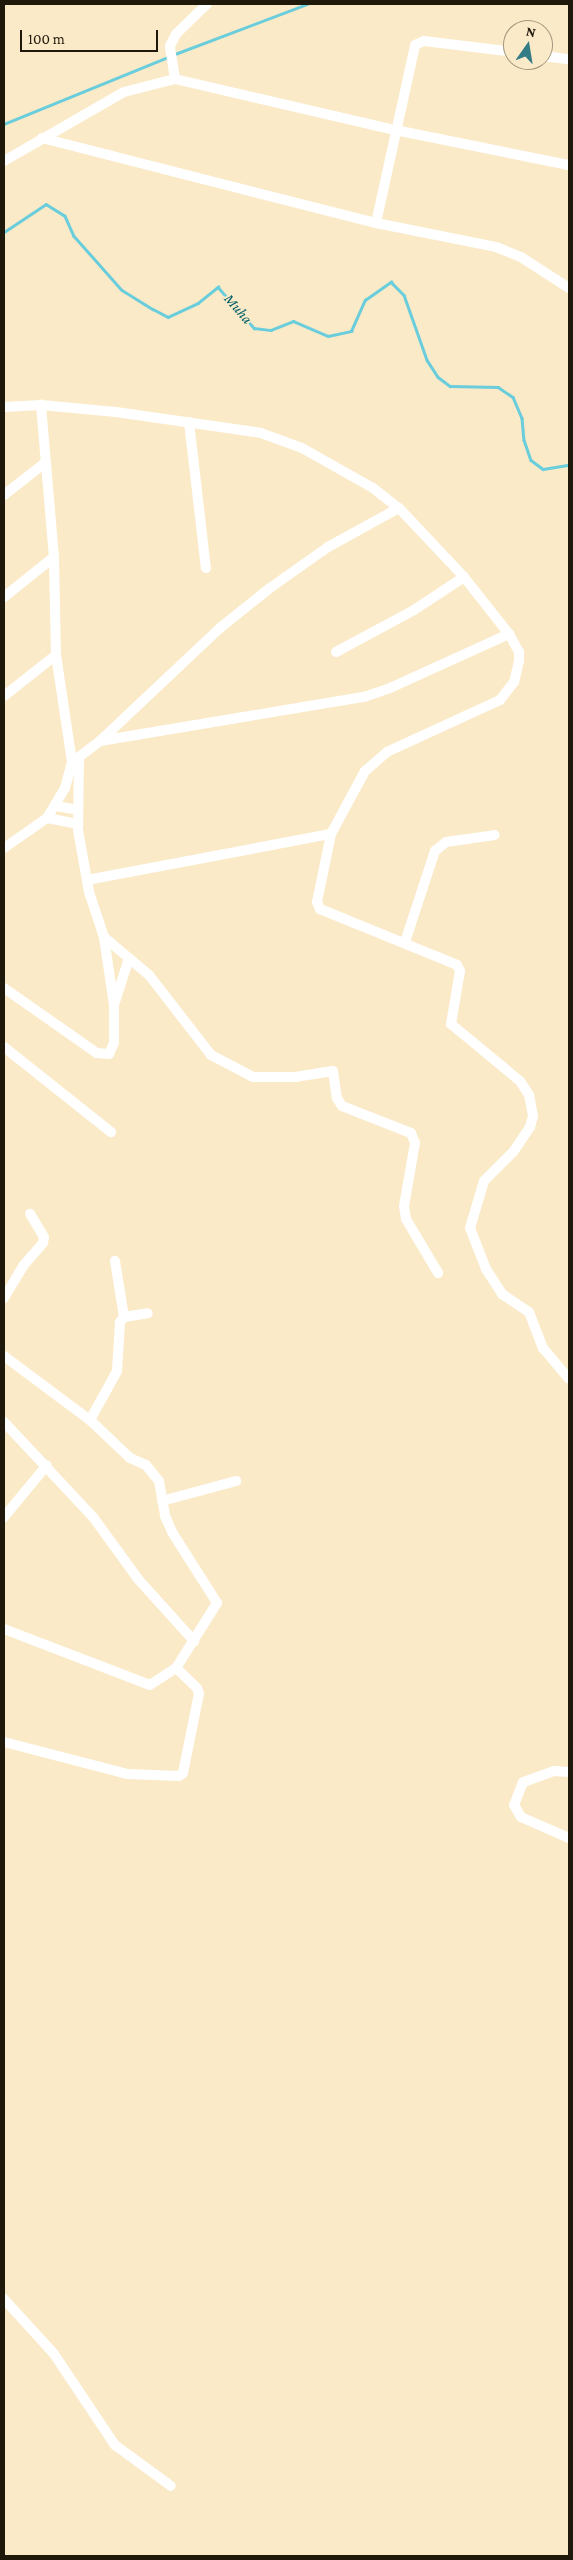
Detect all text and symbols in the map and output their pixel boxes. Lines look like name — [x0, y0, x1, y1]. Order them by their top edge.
scale bar — [22, 20, 160, 52]
north arrow — [503, 20, 553, 70]
text: N — [525, 22, 538, 40]
text: 100 m — [28, 31, 65, 47]
water label: Muha — [220, 290, 256, 328]

